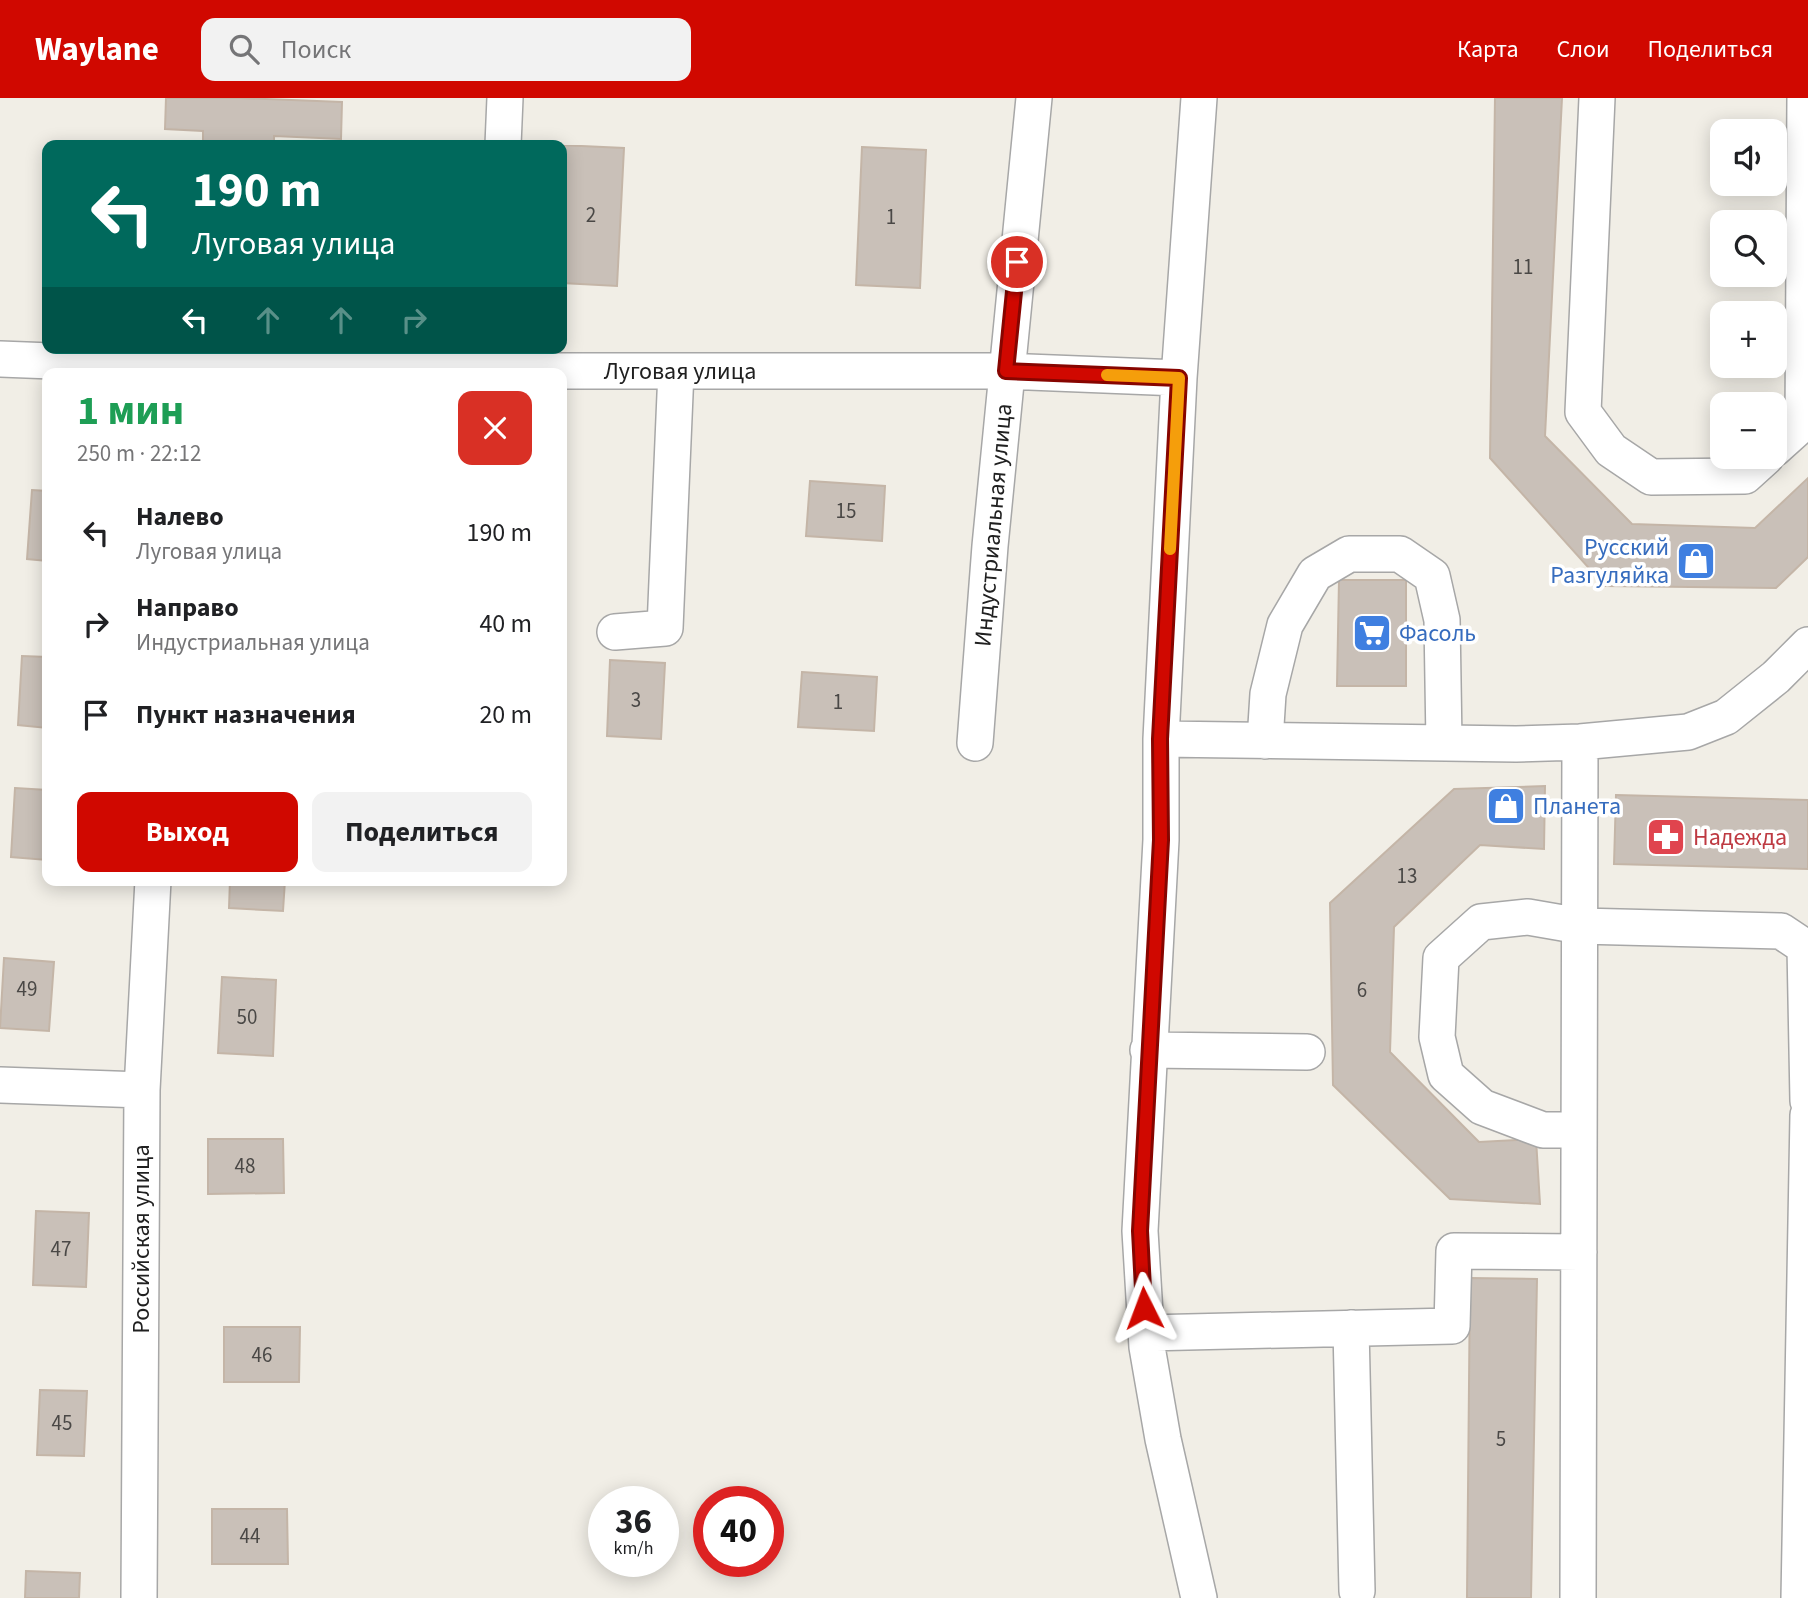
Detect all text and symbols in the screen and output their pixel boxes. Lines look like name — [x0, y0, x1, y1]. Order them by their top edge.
search box — [201, 18, 691, 81]
text: Waylane — [35, 26, 159, 73]
icon: search — [225, 30, 263, 68]
text: Поиск — [281, 31, 351, 68]
text: Карта — [1457, 32, 1519, 67]
text: Слои — [1557, 32, 1610, 67]
text: Поделиться — [1648, 32, 1773, 67]
map controls — [1710, 119, 1787, 469]
button: sound — [1710, 119, 1787, 196]
text: 190 m — [192, 156, 321, 226]
icon: left — [77, 168, 168, 259]
house number: 2 — [586, 200, 596, 230]
house number: 1 — [886, 202, 896, 232]
button: search — [1710, 210, 1787, 287]
text: Луговая улица — [192, 221, 395, 267]
pin — [987, 232, 1047, 292]
icon: arrive — [998, 243, 1036, 281]
house number: 11 — [1513, 252, 1533, 282]
icon: left — [176, 301, 214, 339]
icon: ahead — [249, 301, 287, 339]
icon: ahead — [322, 301, 360, 339]
icon: right — [395, 301, 433, 339]
button: + — [1710, 301, 1787, 378]
street label: Луговая улица — [604, 354, 756, 389]
text: 1 мин — [77, 381, 184, 441]
button: close — [458, 391, 532, 465]
button: − — [1710, 392, 1787, 469]
street label: Индустриальная улица — [965, 402, 1022, 648]
text: 250 m · 22:12 — [77, 437, 201, 470]
house number: 15 — [836, 496, 856, 526]
text: Налево — [136, 498, 224, 535]
icon: left — [77, 514, 115, 552]
text: 190 m — [466, 514, 532, 551]
place label: Русский Разгуляйка — [1550, 530, 1669, 593]
text: Луговая улица — [136, 535, 282, 568]
shop icon: Русский Разгуляйка — [1675, 540, 1717, 582]
text: Направо — [136, 589, 239, 626]
icon: right — [77, 605, 115, 643]
text: 40 m — [479, 605, 532, 642]
supermarket icon: Фасоль — [1351, 612, 1393, 654]
place label: Фасоль — [1399, 616, 1476, 651]
text: Индустриальная улица — [136, 626, 370, 659]
house number: 3 — [631, 685, 641, 715]
house number: 1 — [833, 687, 843, 717]
icon: arrive — [77, 696, 115, 734]
text: Пункт назначения — [136, 696, 356, 733]
text: 20 m — [479, 696, 532, 733]
shop icon: Планета — [1485, 785, 1527, 827]
place label: Планета — [1533, 789, 1621, 824]
button: Выход — [77, 792, 298, 872]
button: Поделиться — [312, 792, 532, 872]
pharmacy icon: Надежда — [1645, 816, 1687, 858]
place label: Надежда — [1693, 820, 1787, 855]
house number: 13 — [1397, 861, 1417, 891]
house number: 49 — [17, 974, 37, 1004]
house number: 6 — [1357, 975, 1367, 1005]
house number: 50 — [237, 1002, 257, 1032]
street label: Российская улица — [124, 1144, 159, 1334]
house number: 48 — [235, 1151, 255, 1181]
house number: 47 — [51, 1234, 71, 1264]
position arrow — [1107, 1271, 1181, 1345]
house number: 46 — [252, 1340, 272, 1370]
house number: 45 — [52, 1408, 72, 1438]
house number: 5 — [1496, 1424, 1506, 1454]
speed limit sign: 40 — [693, 1486, 784, 1577]
text: 36 — [615, 1497, 652, 1547]
house number: 44 — [240, 1521, 260, 1551]
text: km/h — [614, 1536, 653, 1561]

